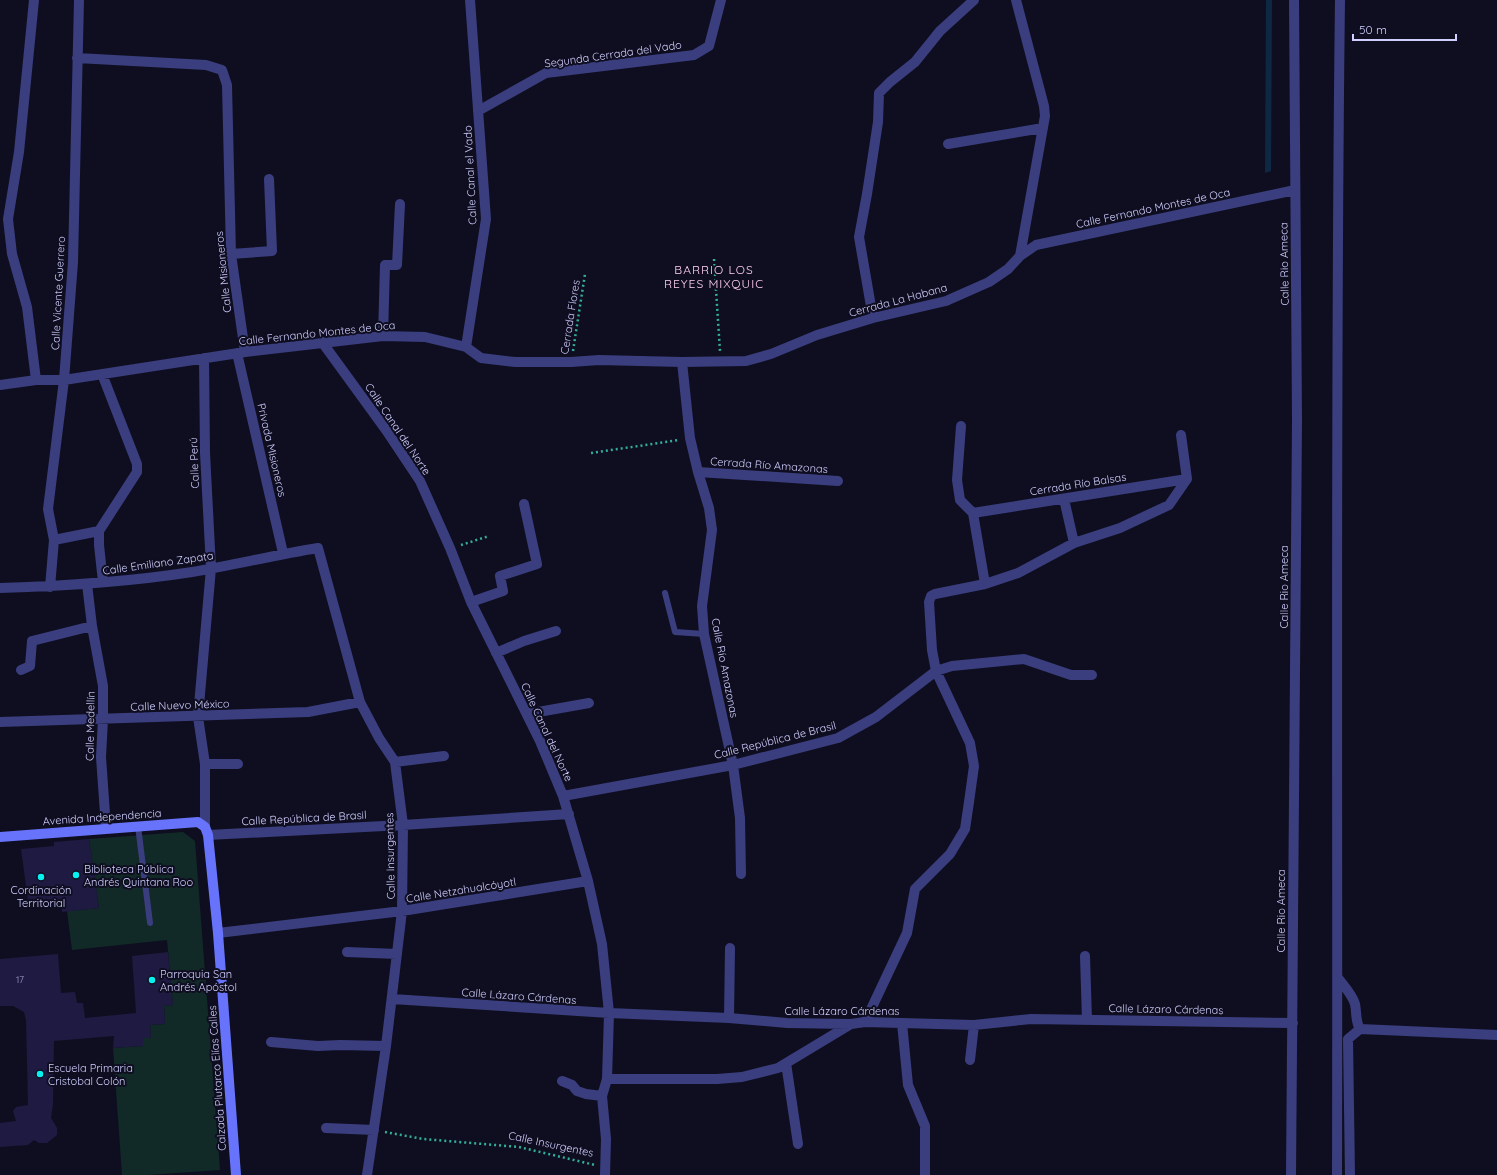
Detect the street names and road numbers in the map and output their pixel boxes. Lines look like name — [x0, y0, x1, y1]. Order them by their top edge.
street label: Segunda Cerrada del Vado — [544, 37, 683, 71]
street label: Calle Canal el Vado — [460, 125, 480, 225]
street label: Calle Fernando Montes de Oca — [1075, 185, 1231, 231]
street label: Calle Rio Ameca — [1276, 222, 1292, 306]
street label: Calle Misioneros — [212, 230, 234, 314]
street label: Calle Vicente Guerrero — [48, 235, 68, 350]
street label: Cerrada Flores — [557, 279, 583, 355]
street label: Cerrada La Habana — [847, 280, 949, 320]
street label: Calle Fernando Montes de Oca — [238, 318, 396, 348]
street label: Calle Canal del Norte — [362, 380, 434, 478]
street label: Privada Misioneros — [254, 402, 290, 498]
street label: Calle Perú — [186, 437, 202, 489]
street label: Cerrada Río Amazonas — [710, 454, 828, 476]
street label: Cerrada Río Balsas — [1029, 469, 1127, 499]
street label: Calle Rio Ameca — [1277, 545, 1291, 629]
street label: Calle Emiliano Zapata — [102, 548, 214, 578]
street label: Calle Río Amazonas — [708, 617, 742, 719]
street label: Calle Canal del Norte — [518, 680, 576, 784]
street label: Calle Medellín — [82, 691, 98, 761]
street label: Calle Nuevo México — [130, 696, 230, 714]
street label: Calle República de Brasil — [713, 718, 837, 762]
street label: Avenida Independencia — [42, 806, 162, 828]
street label: Calle República de Brasil — [241, 808, 367, 828]
street label: Calle Insurgentes — [382, 812, 398, 900]
street label: Calle Rio Ameca — [1274, 869, 1288, 953]
street label: Calle Netzahualcóyotl — [405, 874, 517, 906]
street label: Calle Lázaro Cárdenas — [461, 985, 577, 1007]
street label: Calle Lázaro Cárdenas — [1108, 1001, 1224, 1017]
street label: Calle Lázaro Cárdenas — [784, 1004, 900, 1018]
street label: Calzada Plutarco Elías Calles — [205, 1005, 229, 1151]
street label: Calle Insurgentes — [507, 1128, 595, 1160]

